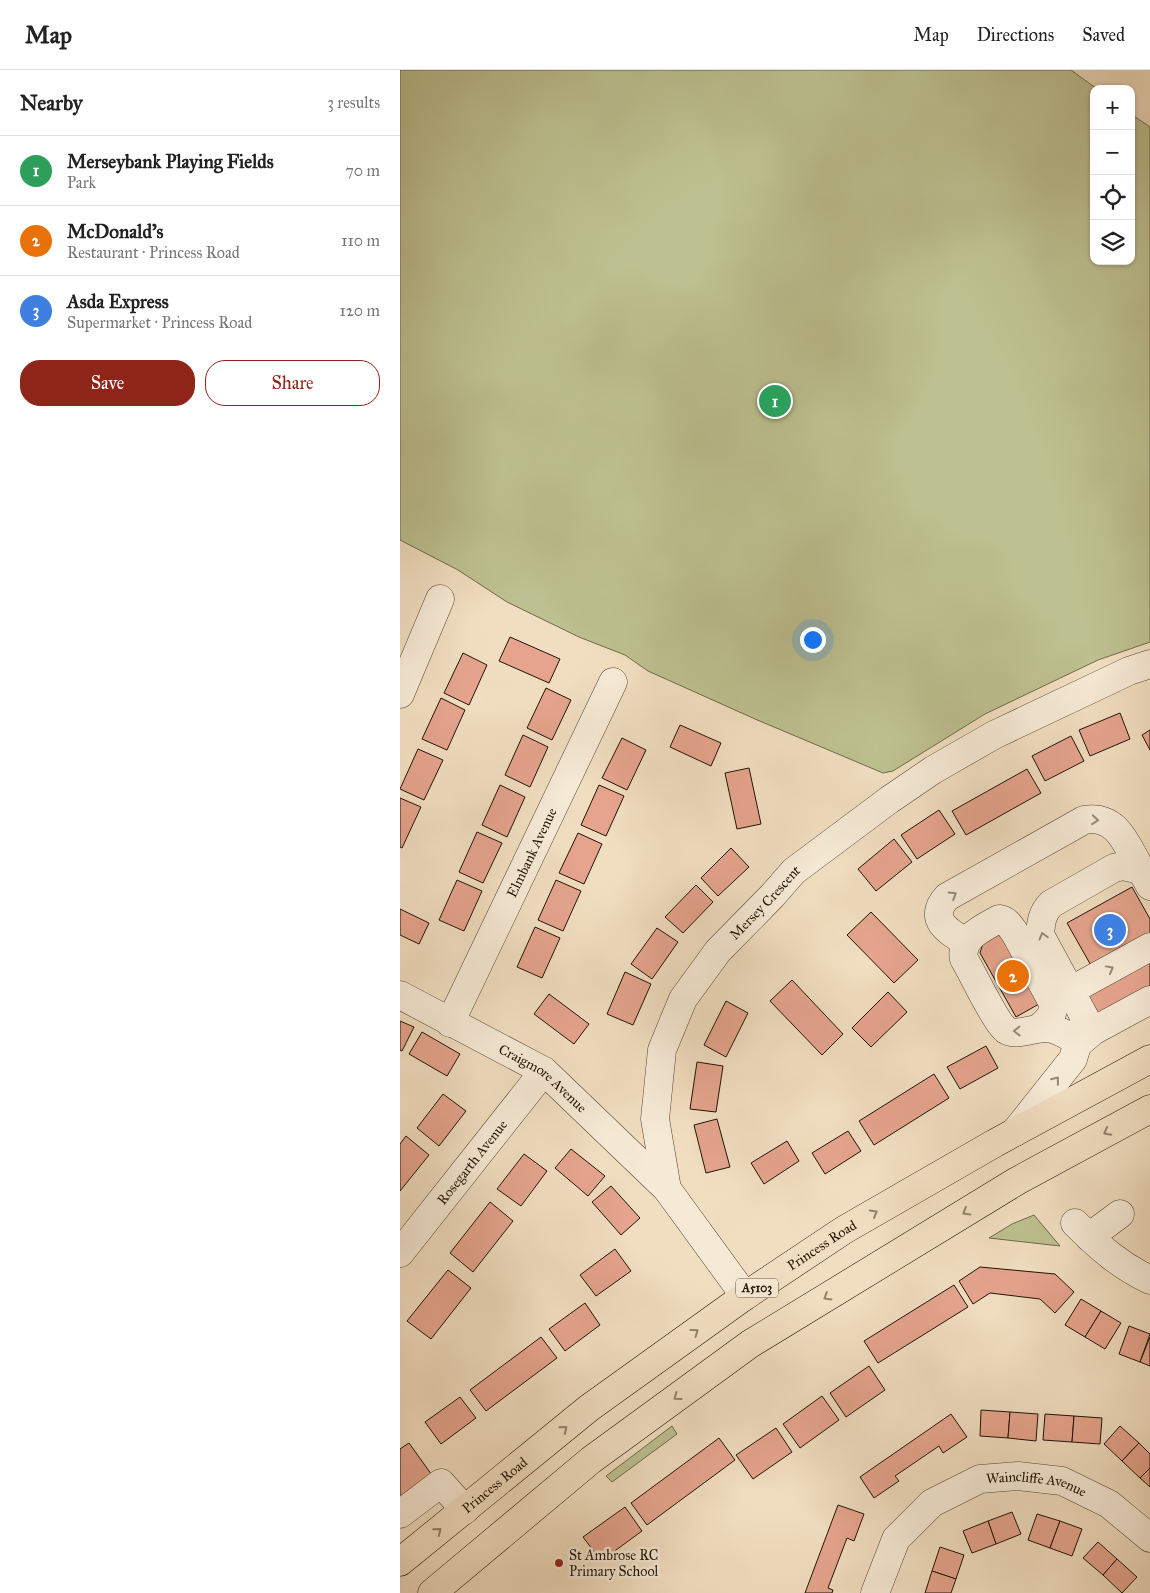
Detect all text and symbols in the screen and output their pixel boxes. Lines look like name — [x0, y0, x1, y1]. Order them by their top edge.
text: Map — [25, 20, 72, 50]
text: Map — [913, 24, 949, 46]
text: Directions — [977, 24, 1054, 46]
text: Saved — [1082, 24, 1125, 46]
map controls — [1090, 85, 1135, 265]
button: + — [1090, 85, 1135, 130]
text: Nearby — [20, 90, 83, 116]
text: 3 results — [327, 93, 380, 112]
button: − — [1090, 130, 1135, 175]
text: Merseybank Playing Fields — [67, 150, 274, 173]
text: 1 — [33, 161, 39, 180]
text: 70 m — [345, 161, 380, 180]
text: Park — [67, 173, 96, 192]
button: locate — [1090, 175, 1135, 220]
text: McDonald's — [67, 220, 163, 243]
button: layers — [1090, 220, 1135, 265]
text: 2 — [32, 231, 40, 250]
text: 110 m — [341, 231, 380, 250]
text: Restaurant · Princess Road — [67, 243, 240, 262]
text: Asda Express — [67, 290, 169, 313]
text: 3 — [33, 301, 39, 320]
text: 120 m — [340, 301, 380, 320]
text: Supermarket · Princess Road — [67, 313, 252, 332]
button: Save — [20, 360, 195, 406]
button: Share — [205, 360, 380, 406]
pin: 1 — [759, 382, 791, 420]
your location — [800, 627, 826, 653]
street label: Elmbank Avenue — [503, 805, 560, 900]
one-way arrow — [1091, 815, 1099, 826]
street label: Mersey Crescent — [726, 861, 803, 943]
one-way arrow — [947, 891, 956, 901]
pin: 3 — [1094, 911, 1126, 949]
one-way arrow — [1038, 932, 1049, 940]
pin: 2 — [997, 957, 1029, 995]
one-way arrow — [1105, 966, 1114, 976]
one-way arrow — [1012, 1026, 1020, 1036]
street label: Craigmore Avenue — [496, 1040, 591, 1116]
one-way arrow — [1051, 1077, 1059, 1086]
street label: Rosegarth Avenue — [433, 1116, 511, 1208]
one-way arrow — [1103, 1126, 1112, 1136]
one-way arrow — [962, 1206, 971, 1216]
one-way arrow — [868, 1209, 877, 1219]
street label: Princess Road — [784, 1216, 859, 1274]
road number: A5103 — [736, 1278, 778, 1298]
one-way arrow — [823, 1291, 832, 1300]
one-way arrow — [689, 1329, 699, 1338]
one-way arrow — [673, 1391, 683, 1400]
one-way arrow — [558, 1426, 567, 1434]
street label: Princess Road — [458, 1453, 531, 1517]
street label: Waincliffe Avenue — [985, 1467, 1090, 1500]
one-way arrow — [432, 1529, 441, 1537]
place label: St Ambrose RC Primary School — [569, 1547, 658, 1580]
marker: St Ambrose RC Primary School — [553, 1557, 565, 1569]

